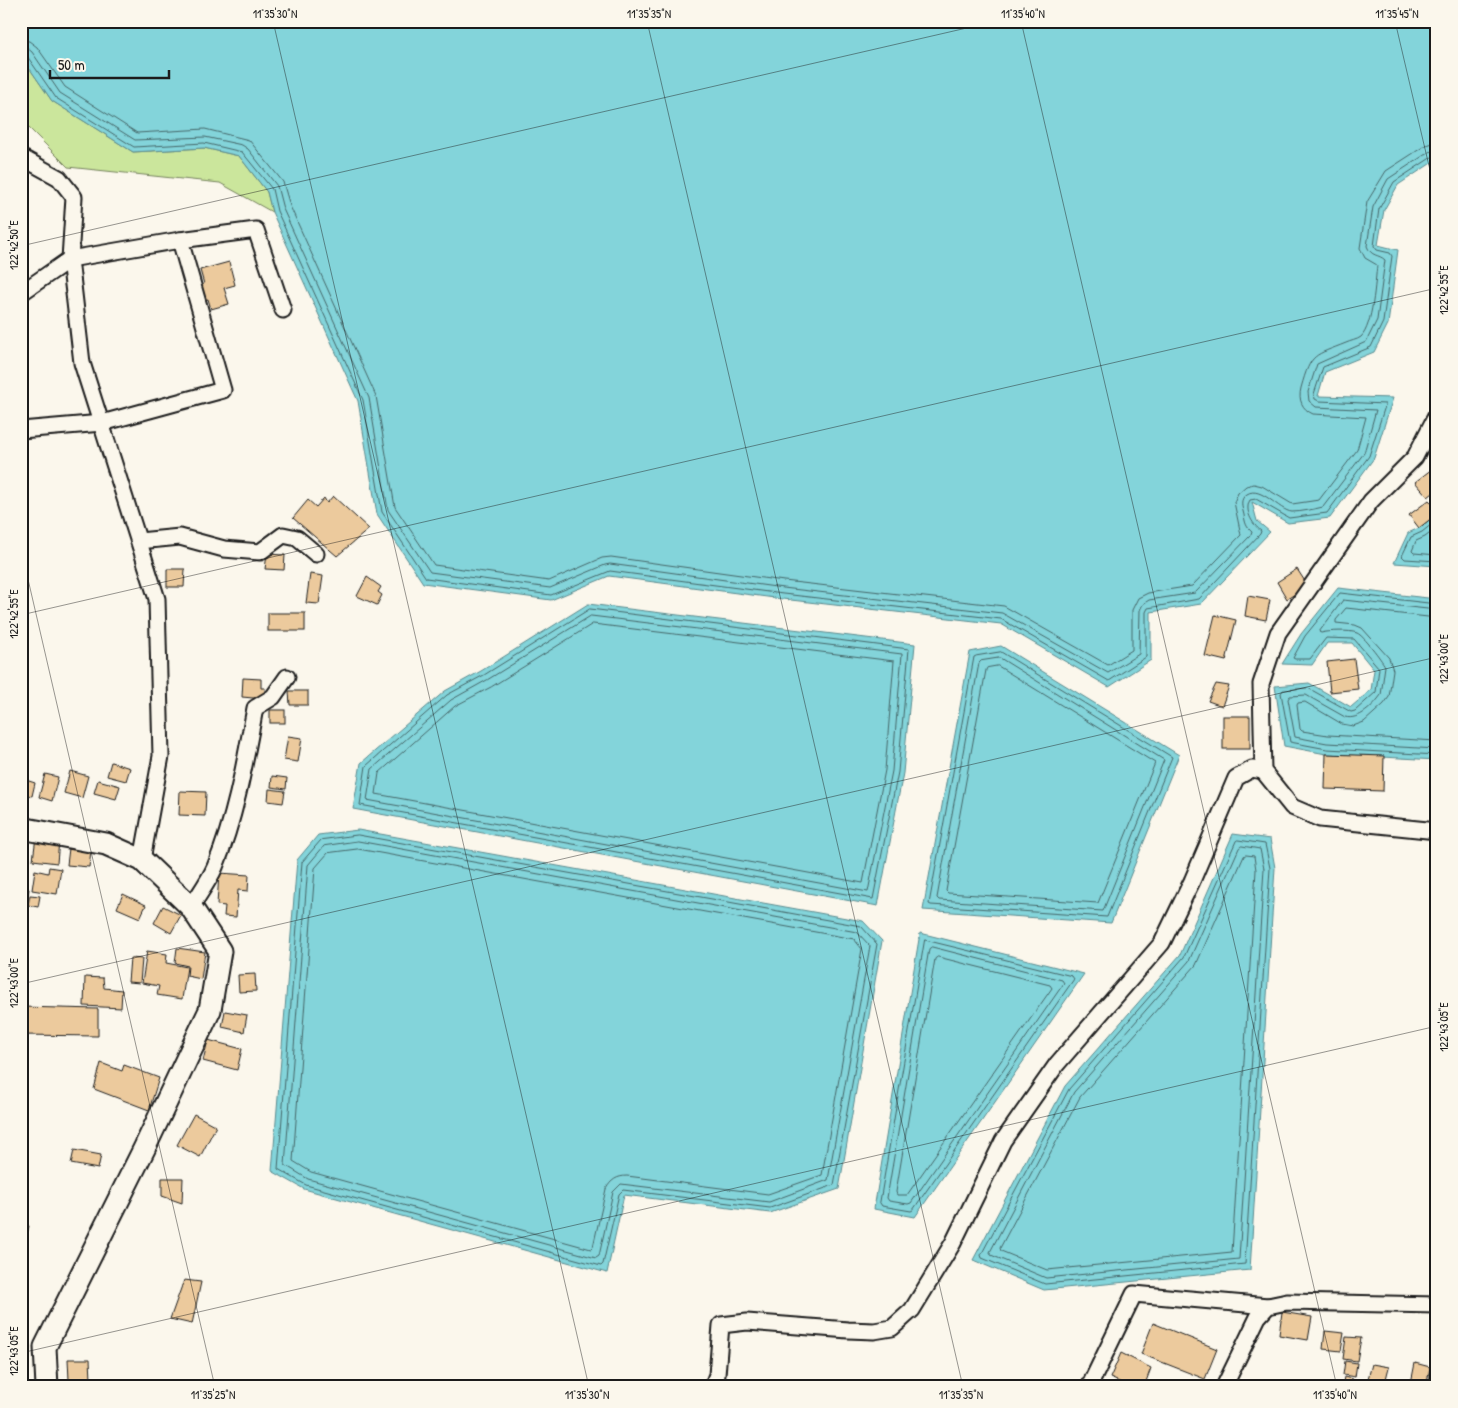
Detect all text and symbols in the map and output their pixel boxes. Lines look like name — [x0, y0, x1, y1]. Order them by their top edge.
text: 11°35'30"N — [253, 5, 297, 22]
text: 11°35'35"N — [627, 5, 671, 22]
text: 11°35'40"N — [1001, 5, 1045, 22]
text: 11°35'45"N — [1375, 5, 1419, 22]
scale bar — [50, 48, 169, 80]
text: 50 m — [58, 54, 85, 75]
text: 122°42'50"E — [5, 219, 22, 270]
text: 122°42'55"E — [1435, 265, 1452, 315]
text: 122°42'55"E — [5, 589, 22, 639]
text: 122°43'00"E — [1435, 633, 1452, 684]
text: 122°43'00"E — [5, 957, 22, 1008]
text: 122°43'05"E — [1435, 1002, 1452, 1052]
text: 122°43'05"E — [5, 1326, 22, 1376]
text: 11°35'25"N — [191, 1386, 235, 1403]
text: 11°35'30"N — [565, 1386, 609, 1403]
text: 11°35'35"N — [939, 1386, 983, 1403]
text: 11°35'40"N — [1313, 1386, 1357, 1403]

